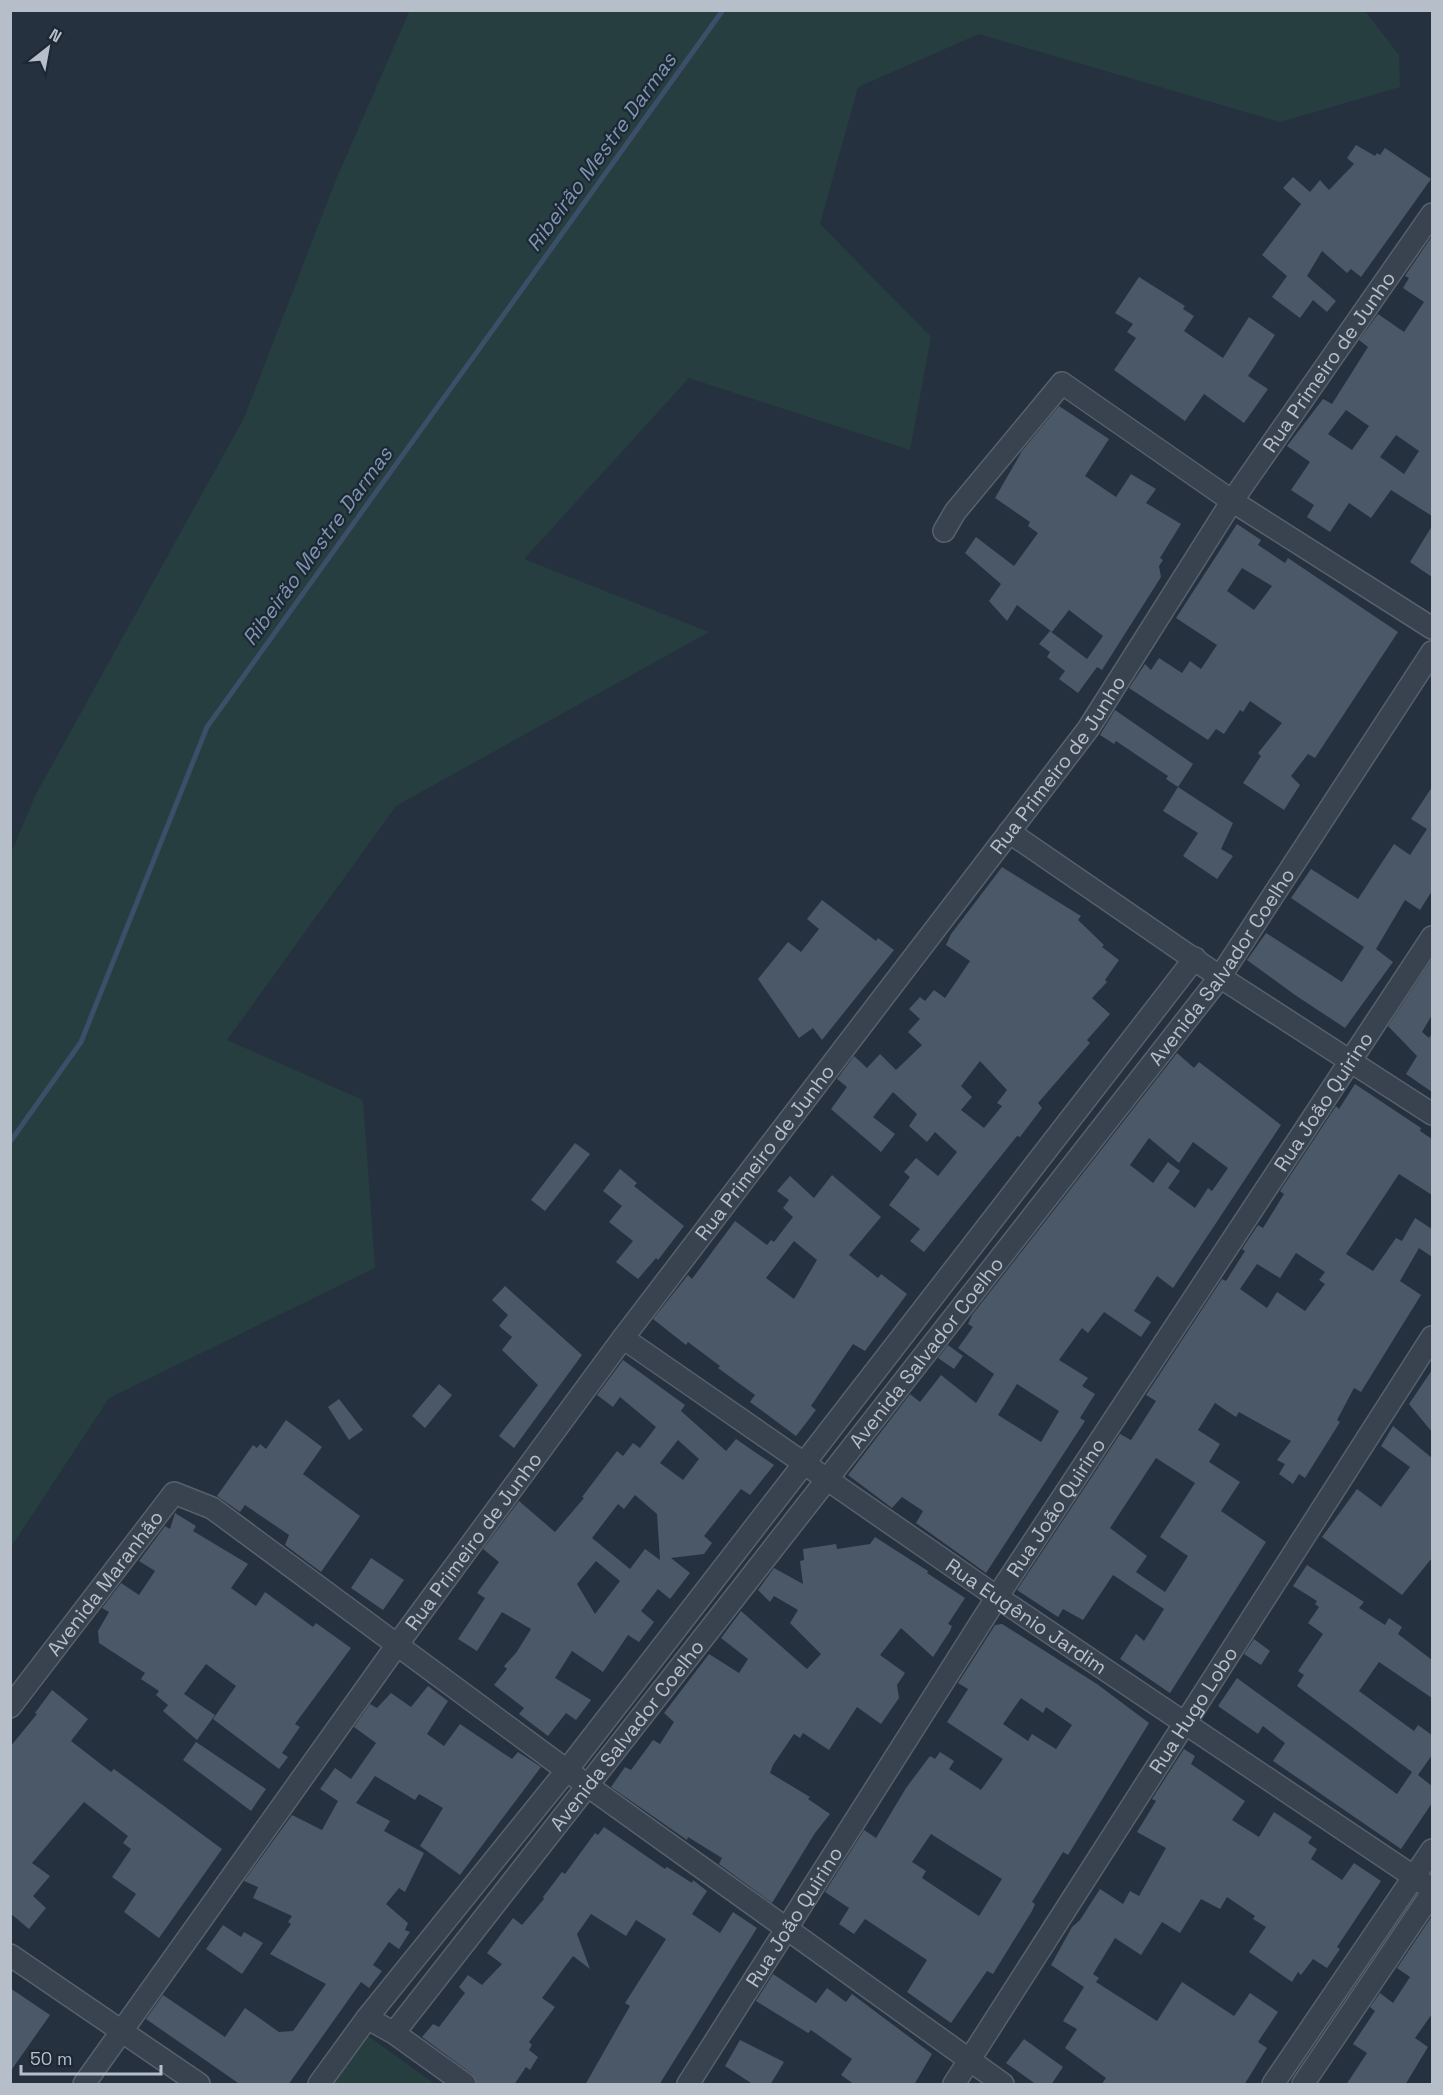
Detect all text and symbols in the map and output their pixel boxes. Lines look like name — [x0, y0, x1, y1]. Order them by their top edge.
north arrow — [18, 18, 78, 78]
text: N — [45, 24, 65, 47]
water label: Ribeirão Mestre Darmas — [520, 47, 683, 256]
street label: Rua Primeiro de Junho — [1257, 266, 1401, 457]
water label: Ribeirão Mestre Darmas — [236, 441, 399, 650]
street label: Rua Primeiro de Junho — [984, 671, 1132, 859]
street label: Avenida Salvador Coelho — [1143, 863, 1300, 1071]
street label: Rua João Quirino — [1268, 1027, 1379, 1176]
street label: Rua Primeiro de Junho — [689, 1059, 840, 1246]
street label: Avenida Salvador Coelho — [843, 1251, 1009, 1453]
street label: Rua João Quirino — [1001, 1433, 1111, 1582]
street label: Rua Primeiro de Junho — [399, 1447, 548, 1636]
street label: Avenida Maranhão — [41, 1505, 169, 1661]
street label: Rua Eugênio Jardim — [941, 1552, 1112, 1680]
street label: Avenida Salvador Coelho — [544, 1634, 710, 1836]
street label: Rua Hugo Lobo — [1143, 1642, 1244, 1778]
street label: Rua João Quirino — [740, 1842, 848, 1992]
scale bar — [21, 2038, 160, 2076]
text: 50 m — [30, 2047, 72, 2070]

